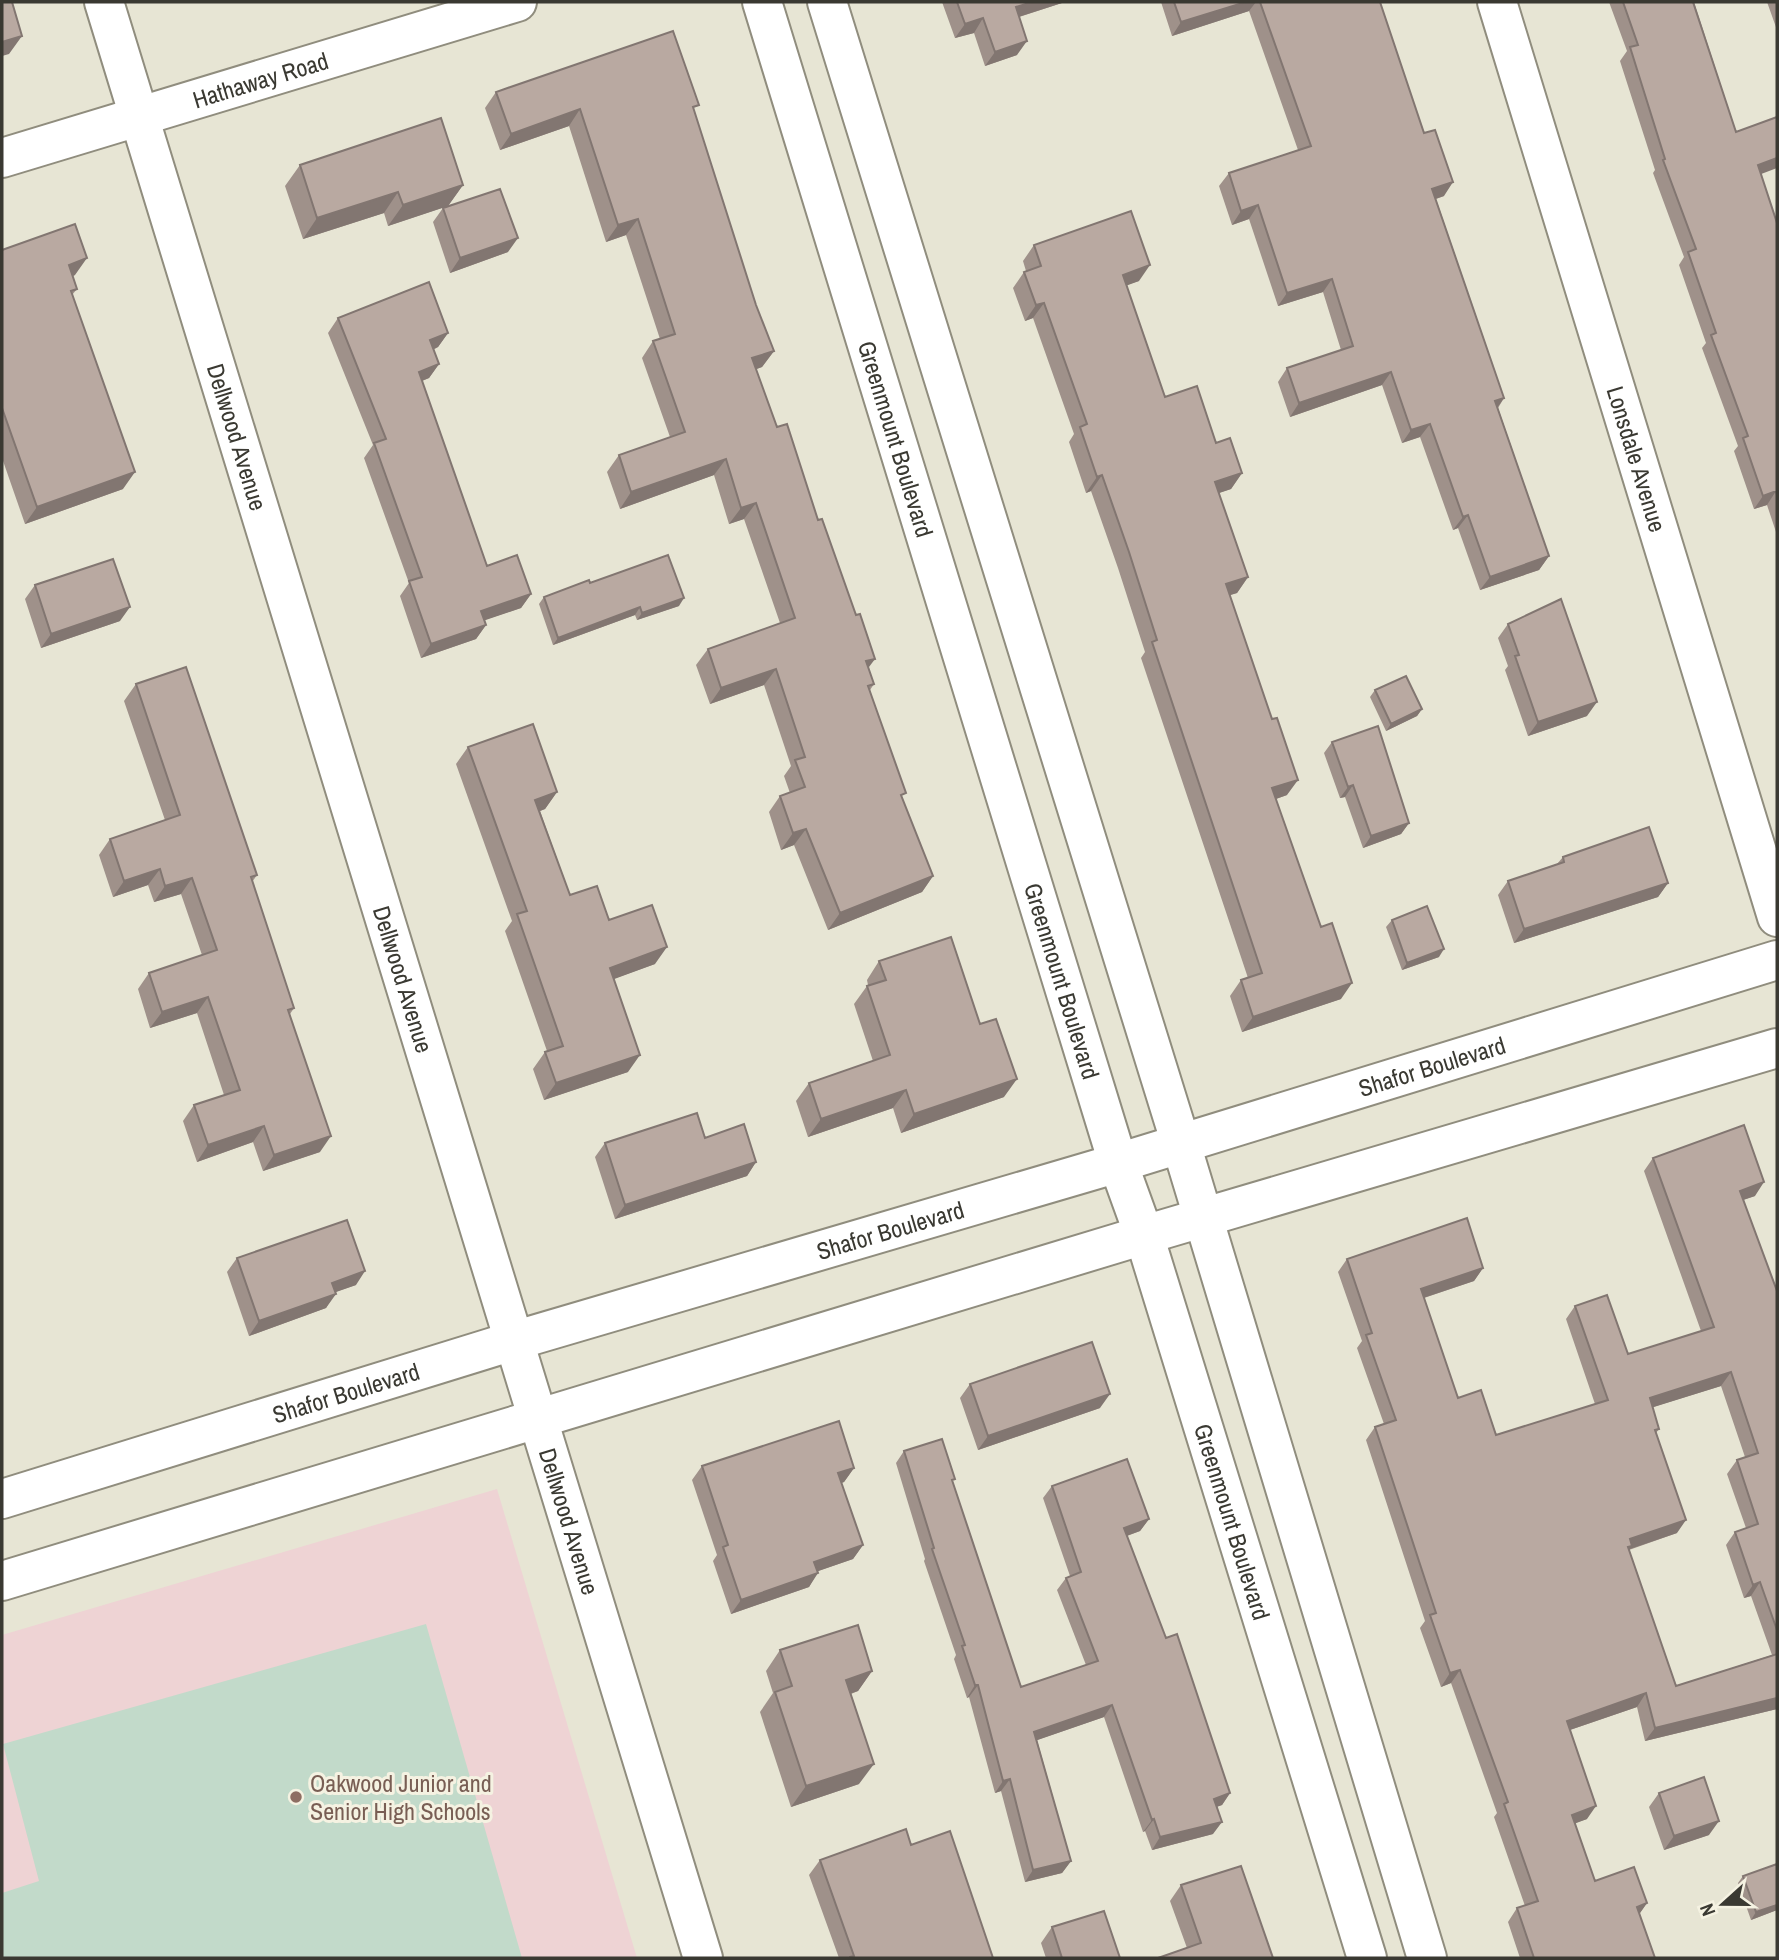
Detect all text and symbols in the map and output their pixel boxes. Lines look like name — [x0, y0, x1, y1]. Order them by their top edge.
street label: Hathaway Road — [189, 44, 332, 115]
street label: Greenmount Boulevard — [851, 337, 941, 541]
street label: Dellwood Avenue — [200, 360, 275, 514]
street label: Lonsdale Avenue — [1600, 382, 1674, 536]
street label: Greenmount Boulevard — [1017, 879, 1107, 1083]
street label: Dellwood Avenue — [366, 902, 441, 1056]
street label: Shafor Boulevard — [1354, 1029, 1509, 1104]
street label: Shafor Boulevard — [813, 1193, 968, 1267]
street label: Shafor Boulevard — [268, 1355, 423, 1430]
street label: Greenmount Boulevard — [1187, 1420, 1278, 1624]
street label: Dellwood Avenue — [532, 1444, 607, 1599]
place label: Oakwood Junior and Senior High Schools — [310, 1767, 492, 1827]
marker: Oakwood Junior and Senior High Schools — [288, 1789, 304, 1805]
north arrow — [1688, 1869, 1758, 1939]
text: N — [1693, 1900, 1721, 1920]

